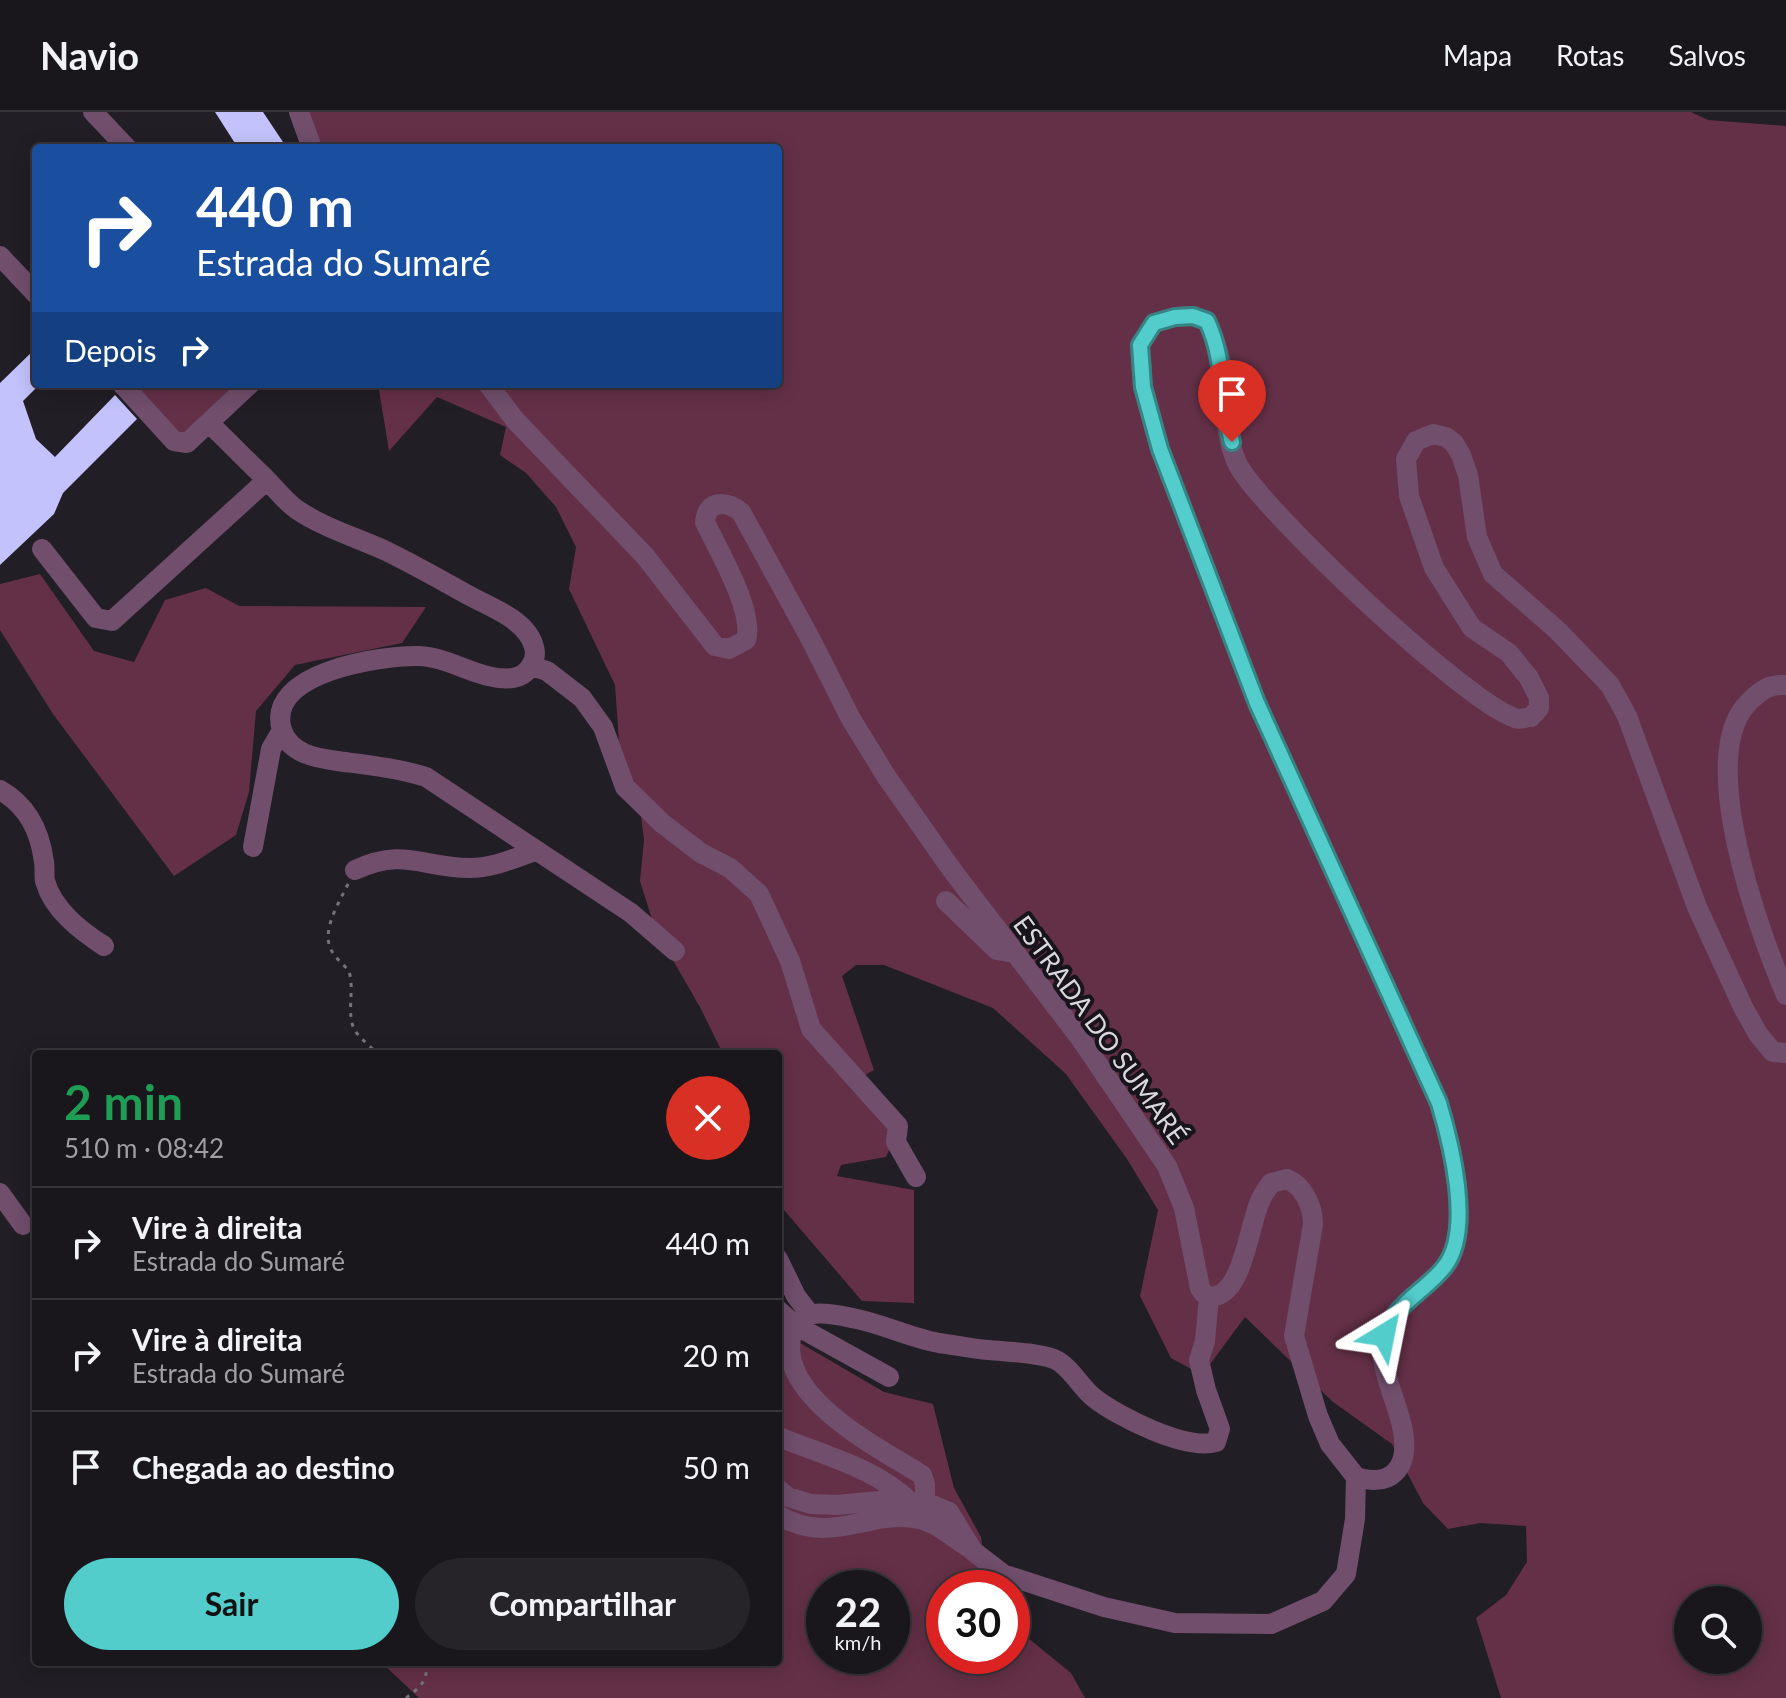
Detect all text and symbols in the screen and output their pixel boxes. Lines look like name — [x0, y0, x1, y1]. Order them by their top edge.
text: Navio — [40, 32, 139, 78]
text: Mapa — [1443, 38, 1512, 72]
text: Rotas — [1556, 38, 1624, 72]
text: Salvos — [1668, 38, 1746, 72]
text: 440 m — [196, 172, 354, 239]
icon: right — [64, 176, 168, 280]
text: Estrada do Sumaré — [196, 240, 491, 284]
icon: right — [172, 328, 216, 372]
text: Depois — [64, 332, 156, 368]
pin — [1198, 360, 1266, 442]
icon: arrive — [1210, 372, 1254, 416]
street label: ESTRADA DO SUMARÉ — [1007, 909, 1194, 1150]
text: 2 min — [64, 1073, 183, 1130]
button: close — [666, 1076, 750, 1160]
text: 510 m · 08:42 — [64, 1132, 224, 1164]
text: Vire à direita — [132, 1209, 302, 1245]
icon: right — [64, 1221, 108, 1265]
text: 440 m — [665, 1225, 750, 1261]
text: Estrada do Sumaré — [132, 1245, 345, 1277]
position arrow — [1342, 1293, 1426, 1377]
text: Vire à direita — [132, 1321, 302, 1357]
icon: right — [64, 1333, 108, 1377]
text: 20 m — [683, 1337, 750, 1373]
text: Estrada do Sumaré — [132, 1357, 345, 1389]
icon: arrive — [64, 1445, 108, 1489]
text: Chegada ao destino — [132, 1449, 395, 1485]
text: 50 m — [683, 1449, 750, 1485]
button: Sair — [64, 1558, 399, 1650]
button: Compartilhar — [415, 1558, 750, 1650]
speed limit sign: 30 — [926, 1570, 1030, 1674]
map controls — [1674, 1586, 1762, 1674]
button: search — [1674, 1586, 1762, 1674]
text: 22 — [835, 1588, 881, 1636]
text: km/h — [835, 1630, 881, 1654]

